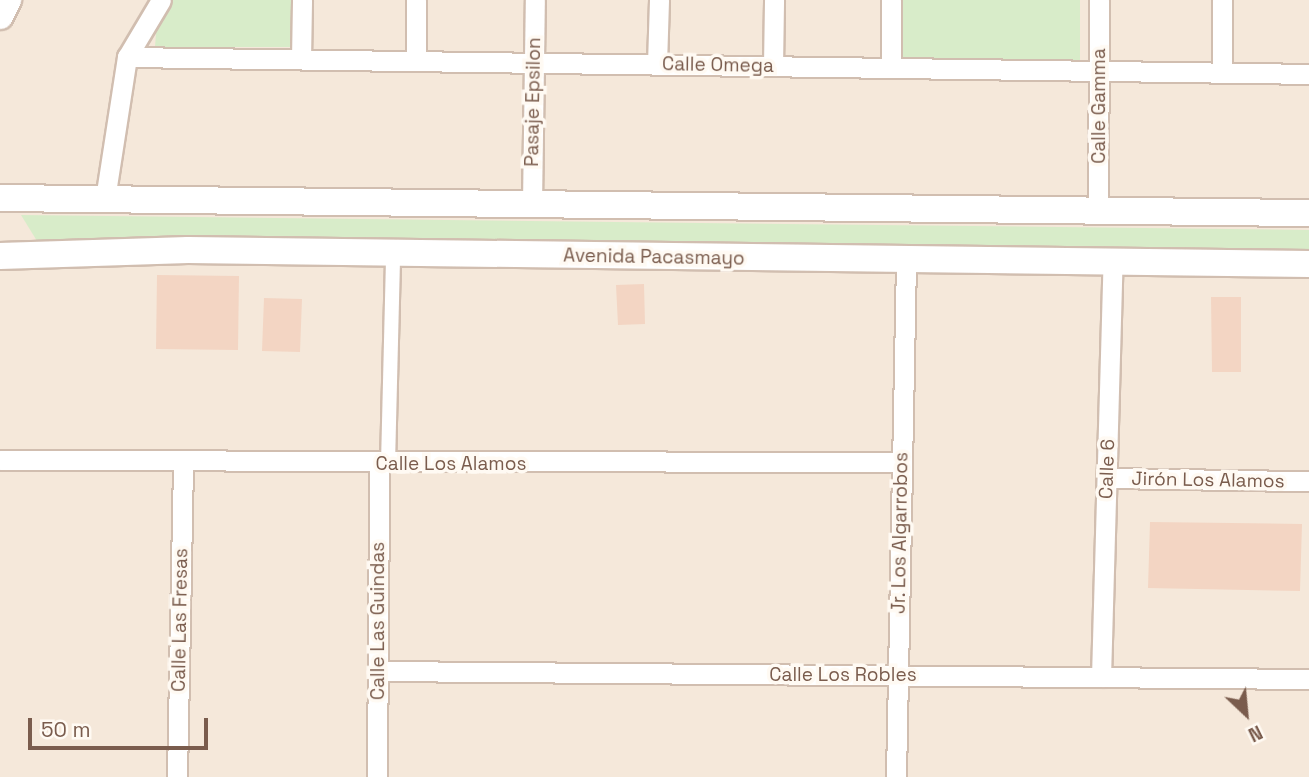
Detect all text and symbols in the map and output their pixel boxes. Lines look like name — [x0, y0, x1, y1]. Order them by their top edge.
street label: Pasaje Epsilon — [520, 37, 546, 167]
street label: Calle Gamma — [1088, 48, 1110, 164]
street label: Calle Omega — [662, 53, 774, 77]
street label: Avenida Pacasmayo — [563, 244, 745, 270]
street label: Calle 6 — [1095, 439, 1119, 499]
street label: Jr. Los Algarrobos — [887, 451, 913, 615]
street label: Calle Los Alamos — [375, 453, 527, 475]
street label: Jirón Los Alamos — [1131, 467, 1285, 493]
street label: Calle Las Guindas — [367, 542, 389, 700]
street label: Calle Las Fresas — [167, 548, 193, 692]
street label: Calle Los Robles — [769, 664, 917, 686]
north arrow — [1211, 679, 1281, 749]
scale bar — [32, 704, 212, 748]
text: 50 m — [41, 716, 91, 743]
text: N — [1244, 719, 1267, 747]

